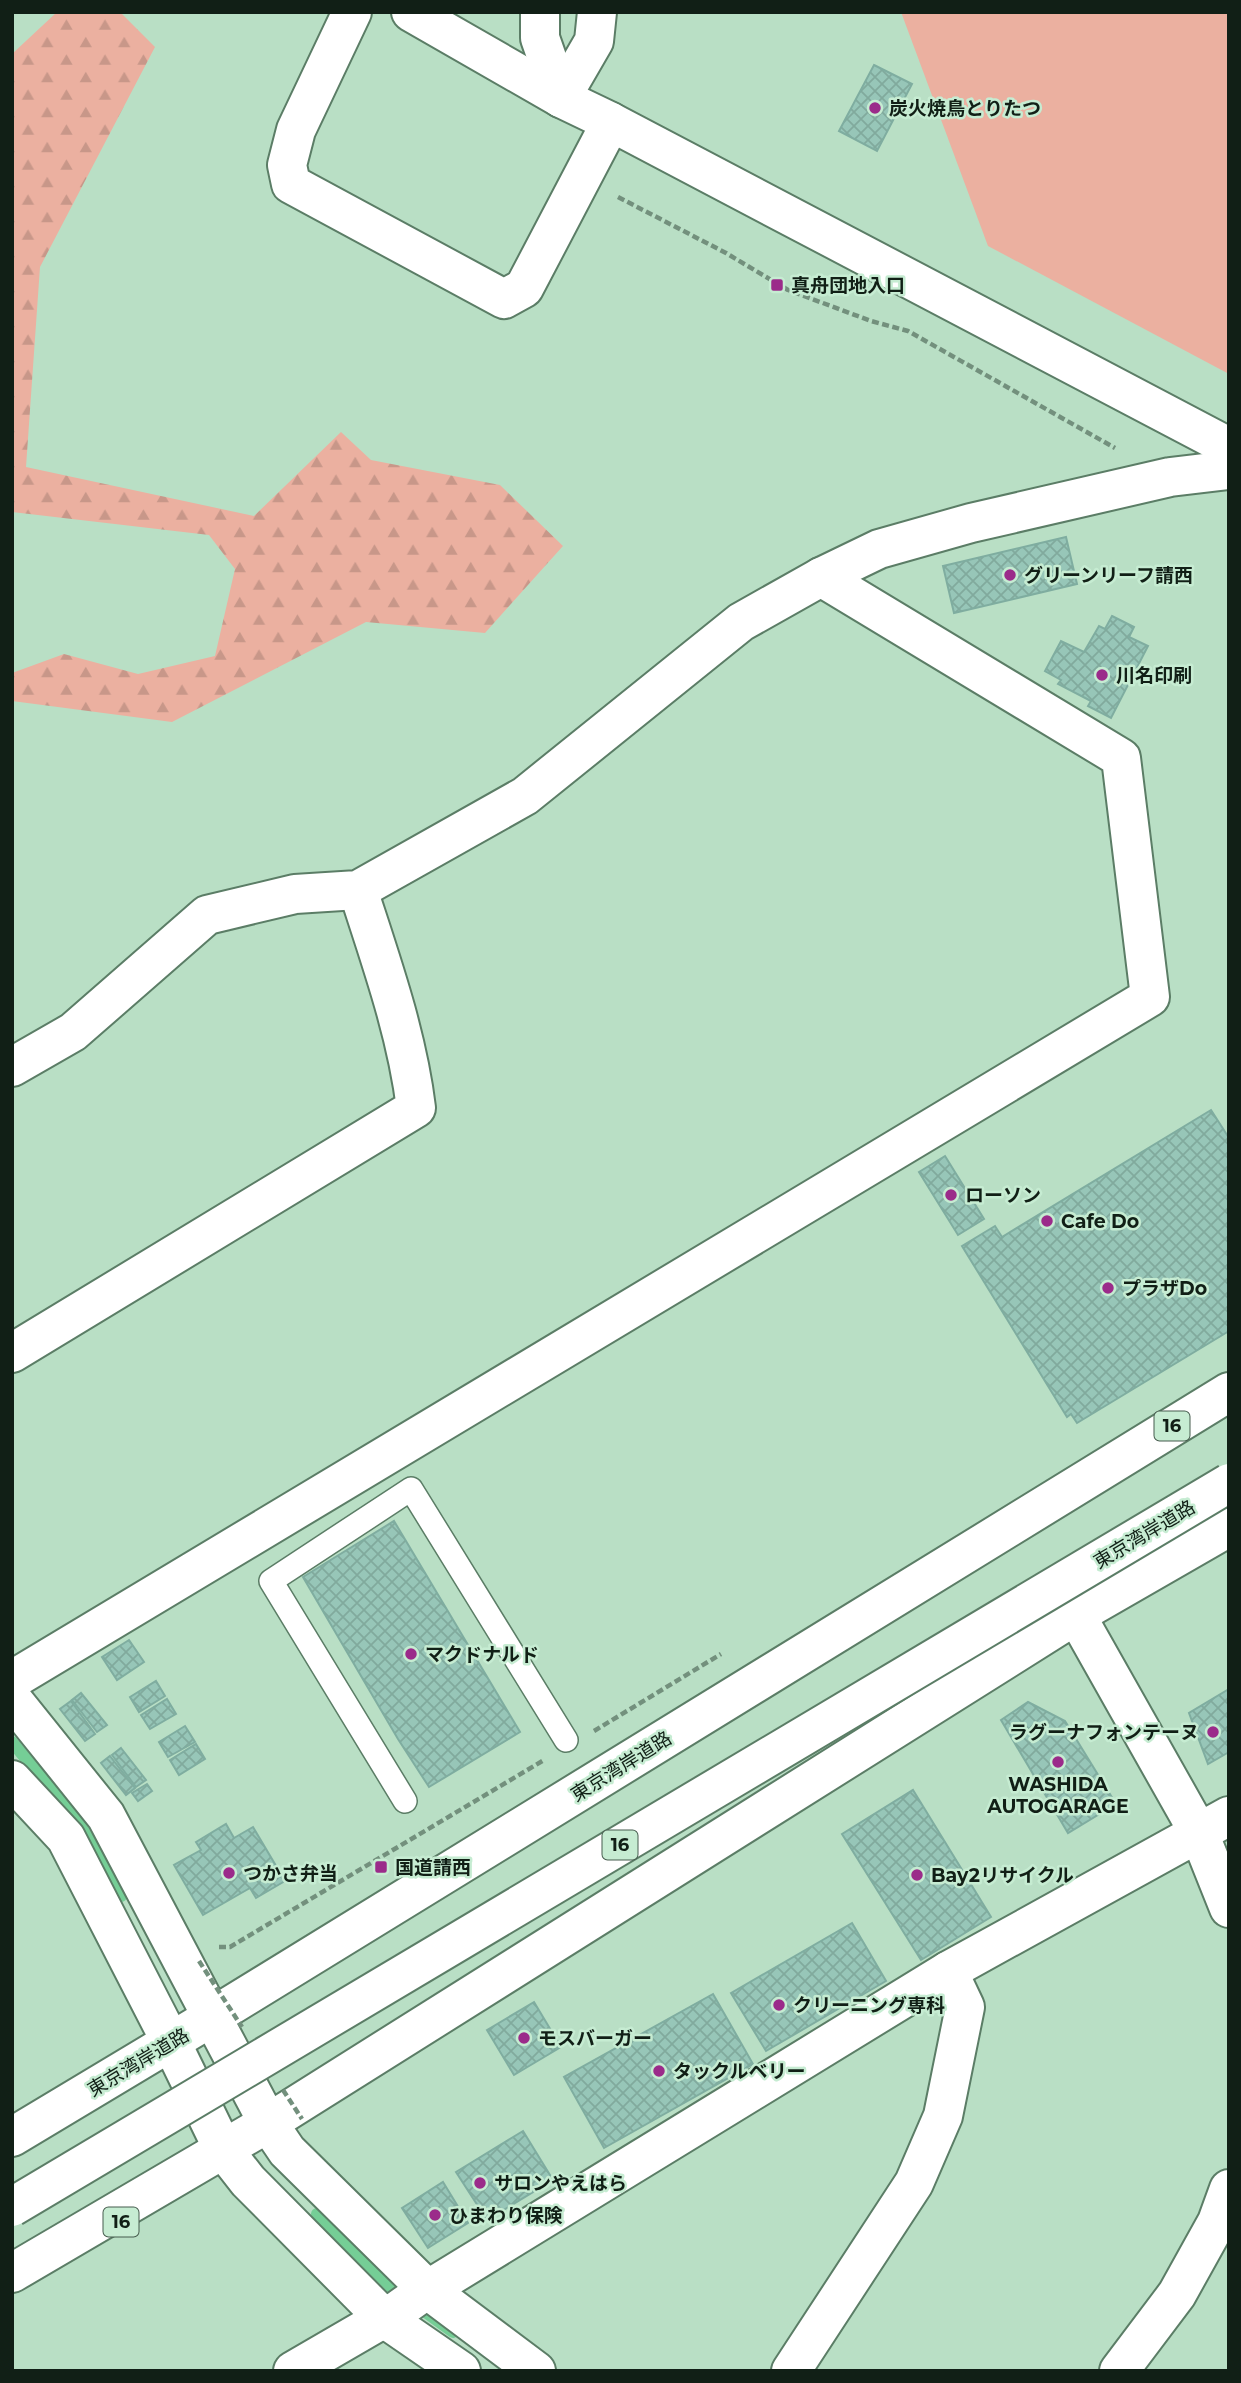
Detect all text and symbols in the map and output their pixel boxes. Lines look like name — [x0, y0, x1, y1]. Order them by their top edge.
place label: 炭火焼鳥とりたつ — [889, 97, 1041, 120]
marker: 炭火焼鳥とりたつ — [867, 100, 883, 116]
place label: 真舟団地入口 — [791, 274, 905, 297]
marker: 真舟団地入口 — [769, 277, 785, 293]
place label: グリーンリーフ請西 — [1024, 564, 1193, 587]
marker: グリーンリーフ請西 — [1002, 567, 1018, 583]
place label: 川名印刷 — [1116, 664, 1192, 687]
marker: 川名印刷 — [1094, 667, 1110, 683]
place label: ローソン — [965, 1184, 1041, 1207]
marker: ローソン — [943, 1187, 959, 1203]
place label: Cafe Do — [1061, 1210, 1139, 1233]
marker: Cafe Do — [1039, 1213, 1055, 1229]
place label: プラザDo — [1122, 1277, 1207, 1300]
marker: プラザDo — [1100, 1280, 1116, 1296]
road number: 16 — [1154, 1412, 1190, 1441]
street label: 東京湾岸道路 — [1089, 1495, 1199, 1574]
place label: マクドナルド — [425, 1643, 539, 1666]
marker: マクドナルド — [403, 1646, 419, 1662]
place label: ラグーナフォンテーヌ — [1009, 1721, 1199, 1744]
marker: ラグーナフォンテーヌ — [1205, 1724, 1221, 1740]
street label: 東京湾岸道路 — [567, 1726, 676, 1806]
marker: WASHIDA AUTOGARAGE — [1050, 1754, 1066, 1770]
place label: WASHIDA AUTOGARAGE — [986, 1773, 1129, 1818]
road number: 16 — [602, 1830, 638, 1859]
place label: 国道請西 — [395, 1856, 471, 1879]
marker: 国道請西 — [373, 1859, 389, 1875]
place label: つかさ弁当 — [243, 1862, 338, 1885]
place label: Bay2リサイクル — [931, 1864, 1074, 1887]
marker: つかさ弁当 — [221, 1865, 237, 1881]
marker: Bay2リサイクル — [909, 1867, 925, 1883]
place label: クリーニング専科 — [793, 1994, 945, 2017]
marker: クリーニング専科 — [771, 1997, 787, 2013]
street label: 東京湾岸道路 — [83, 2023, 193, 2102]
place label: モスバーガー — [538, 2027, 652, 2050]
marker: モスバーガー — [516, 2030, 532, 2046]
place label: タックルベリー — [673, 2060, 805, 2083]
marker: タックルベリー — [651, 2063, 667, 2079]
place label: サロンやえはら — [494, 2172, 627, 2195]
marker: サロンやえはら — [472, 2175, 488, 2191]
place label: ひまわり保険 — [449, 2204, 563, 2227]
marker: ひまわり保険 — [427, 2207, 443, 2223]
road number: 16 — [104, 2208, 138, 2236]

